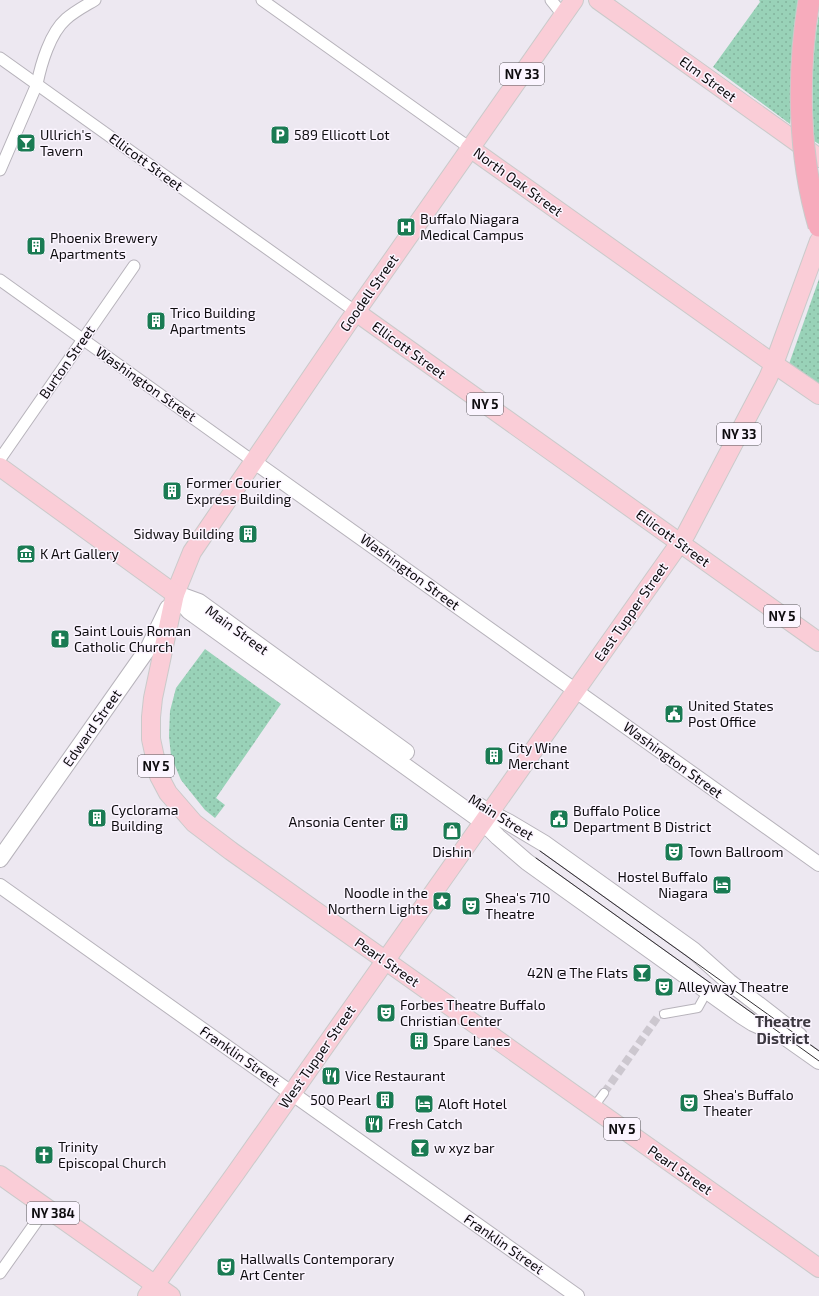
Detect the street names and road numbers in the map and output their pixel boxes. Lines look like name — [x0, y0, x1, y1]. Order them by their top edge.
street label: Elm Street — [676, 52, 740, 105]
road number: NY 33 — [500, 63, 544, 85]
street label: Ellicott Street — [106, 129, 186, 194]
street label: North Oak Street — [470, 144, 566, 220]
street label: Goodell Street — [336, 251, 401, 335]
street label: Ellicott Street — [369, 317, 449, 382]
street label: Burton Street — [35, 322, 98, 402]
street label: Washington Street — [93, 343, 200, 425]
road number: NY 5 — [467, 393, 503, 415]
road number: NY 33 — [717, 423, 761, 445]
street label: Ellicott Street — [633, 505, 713, 570]
street label: Washington Street — [357, 530, 463, 613]
street label: East Tupper Street — [590, 559, 671, 664]
street label: Main Street — [203, 601, 272, 658]
road number: NY 5 — [764, 605, 800, 627]
street label: Edward Street — [59, 686, 125, 770]
street label: Washington Street — [620, 718, 726, 801]
road number: NY 5 — [138, 755, 174, 777]
street label: Main Street — [466, 790, 537, 843]
street label: Pearl Street — [352, 933, 423, 990]
street label: West Tupper Street — [275, 1002, 358, 1111]
street label: Franklin Street — [197, 1022, 284, 1089]
road number: NY 5 — [604, 1118, 640, 1140]
street label: Pearl Street — [645, 1141, 716, 1198]
road number: NY 384 — [27, 1202, 79, 1224]
street label: Franklin Street — [461, 1210, 548, 1277]

